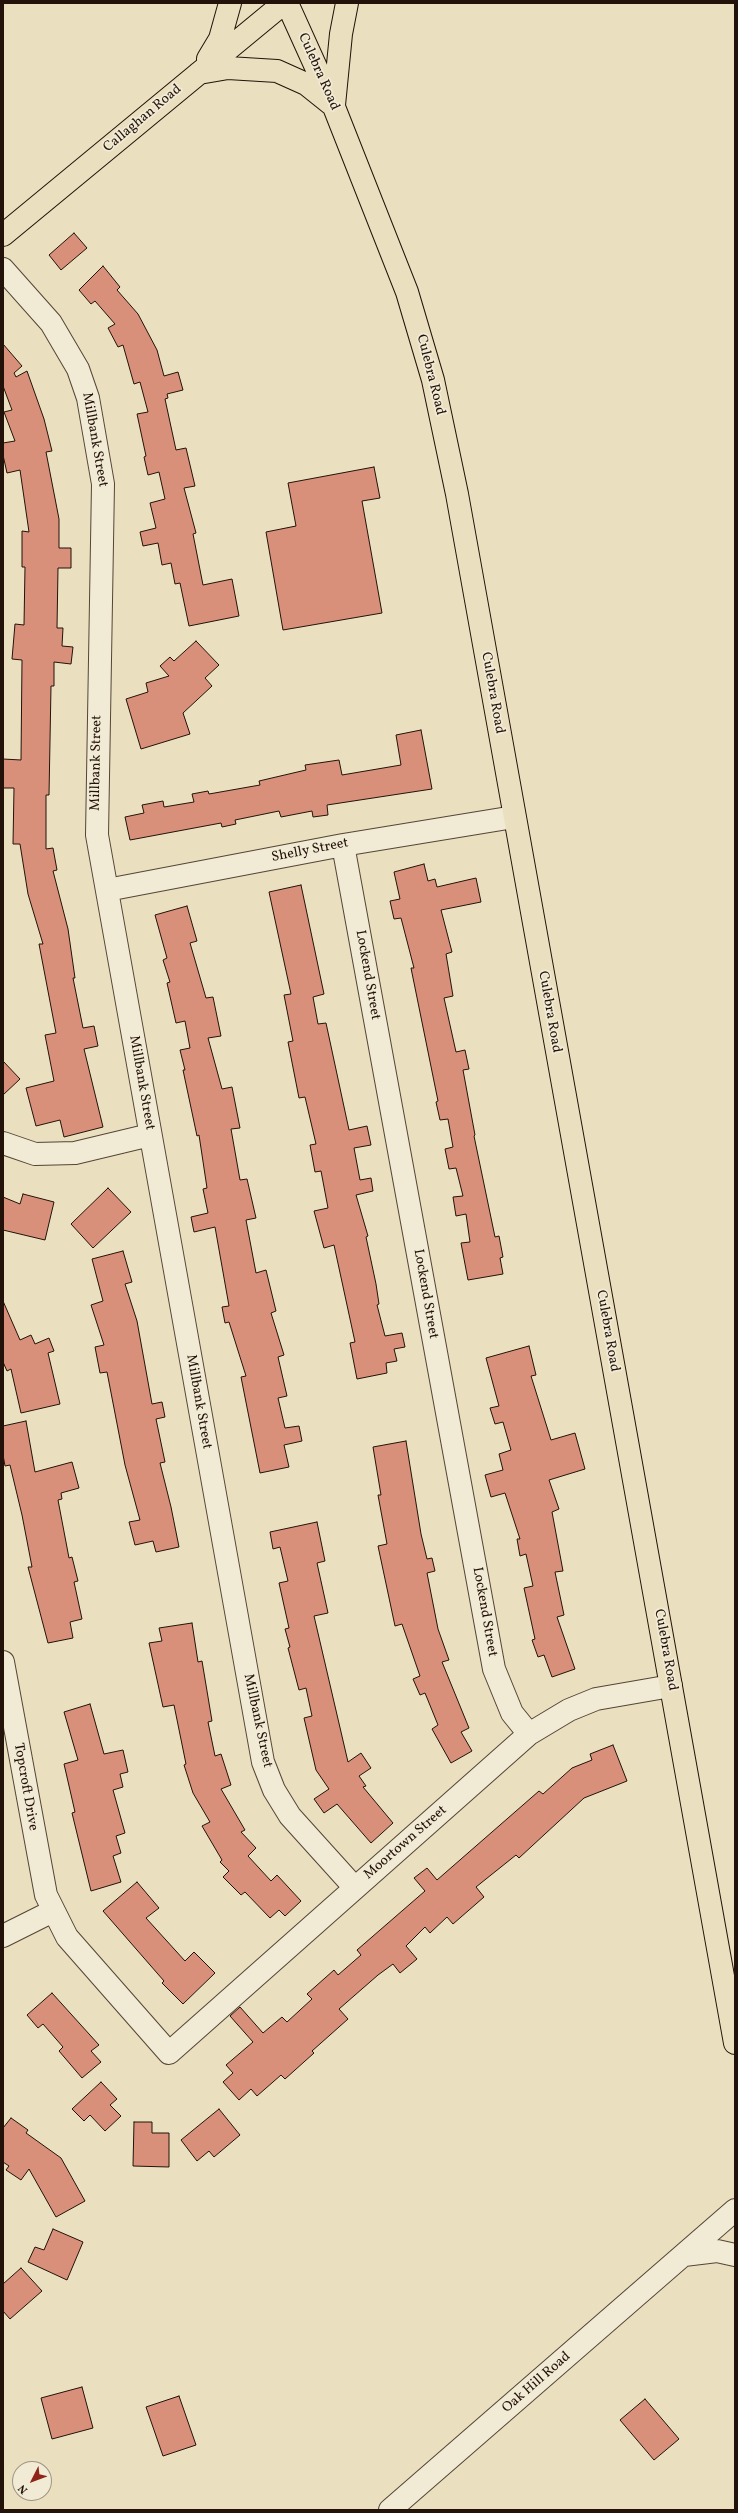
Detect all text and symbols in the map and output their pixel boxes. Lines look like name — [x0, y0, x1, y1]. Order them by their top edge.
street label: Culebra Road — [293, 31, 343, 113]
street label: Callaghan Road — [101, 81, 185, 157]
street label: Culebra Road — [412, 333, 448, 417]
street label: Millbank Street — [77, 391, 111, 489]
street label: Culebra Road — [477, 651, 507, 735]
street label: Millbank Street — [88, 715, 106, 811]
street label: Shelly Street — [270, 835, 350, 867]
street label: Lockend Street — [351, 929, 383, 1021]
street label: Culebra Road — [534, 970, 564, 1054]
street label: Millbank Street — [124, 1034, 158, 1132]
street label: Lockend Street — [409, 1248, 441, 1340]
street label: Culebra Road — [592, 1289, 622, 1373]
street label: Millbank Street — [181, 1353, 215, 1451]
street label: Lockend Street — [468, 1566, 500, 1658]
street label: Culebra Road — [650, 1608, 680, 1692]
street label: Millbank Street — [239, 1672, 275, 1770]
street label: Topcroft Drive — [9, 1742, 41, 1832]
street label: Moortown Street — [361, 1802, 451, 1884]
street label: Oak Hill Road — [499, 2349, 575, 2417]
north arrow — [12, 2461, 52, 2501]
text: N — [15, 2481, 32, 2497]

